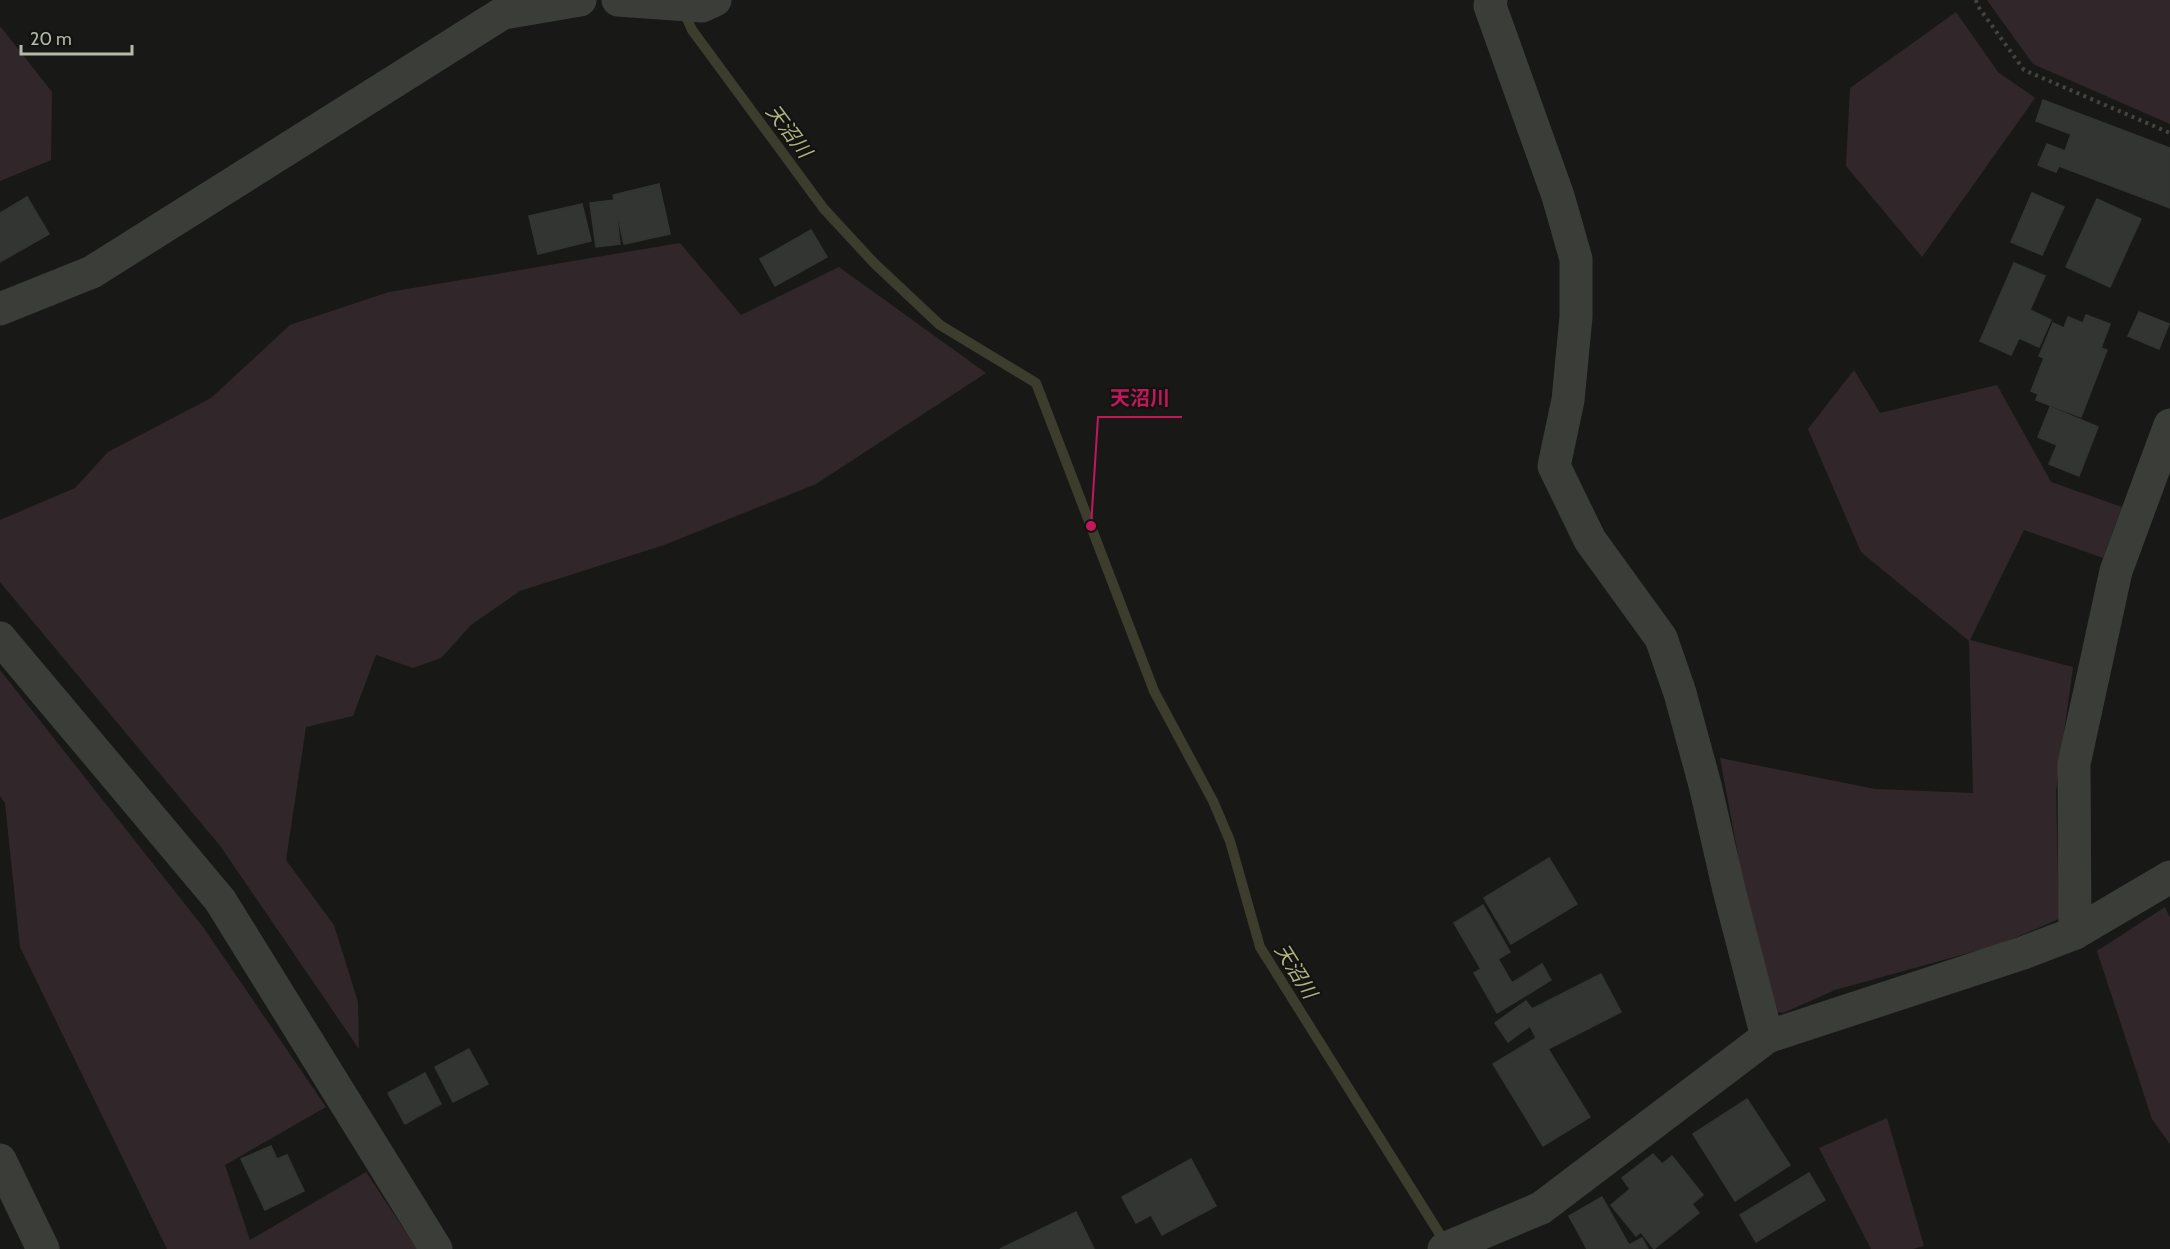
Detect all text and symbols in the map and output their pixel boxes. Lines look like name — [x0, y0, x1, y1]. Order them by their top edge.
scale bar — [21, 18, 132, 56]
text: 20 m — [30, 28, 72, 50]
water label: 天沼川 — [761, 100, 818, 164]
callout: 天沼川 — [1098, 379, 1182, 417]
text: 天沼川 — [1110, 386, 1170, 410]
water label: 天沼川 — [1270, 939, 1323, 1004]

